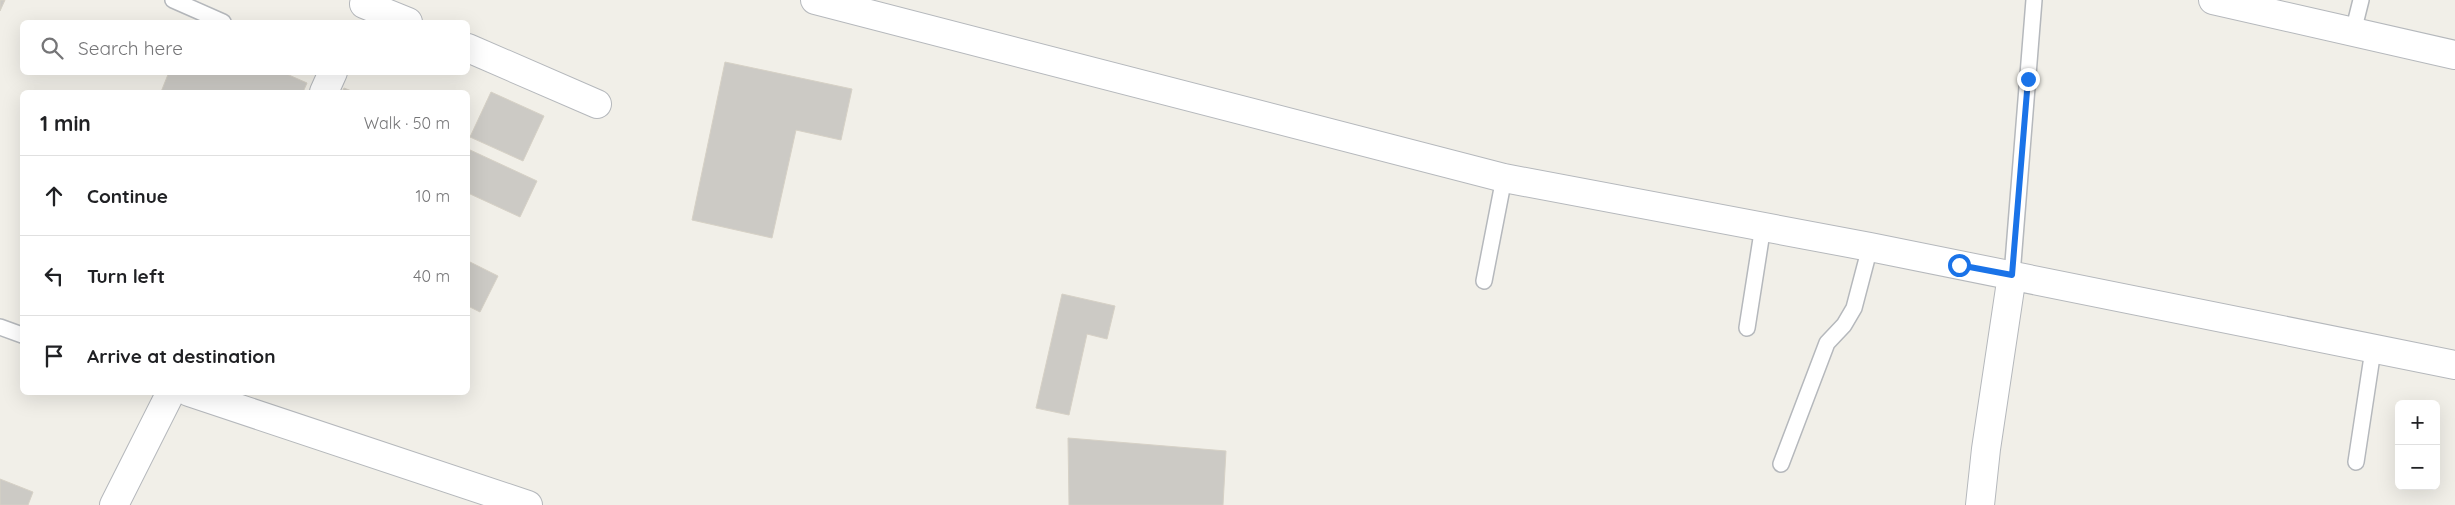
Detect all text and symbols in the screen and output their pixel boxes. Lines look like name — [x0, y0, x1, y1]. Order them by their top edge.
search box — [20, 20, 470, 75]
icon: search — [38, 34, 66, 62]
text: Search here — [78, 36, 183, 60]
route end — [2017, 68, 2040, 91]
text: 1 min — [40, 110, 91, 136]
text: Walk · 50 m — [364, 113, 450, 133]
icon: ahead — [40, 182, 68, 210]
text: Continue — [87, 184, 168, 208]
text: 10 m — [416, 186, 450, 206]
route start — [1948, 254, 1971, 277]
icon: left — [40, 262, 68, 290]
text: Turn left — [87, 264, 165, 288]
text: 40 m — [413, 266, 450, 286]
icon: arrive — [40, 342, 68, 370]
text: Arrive at destination — [87, 344, 276, 368]
map controls — [2395, 400, 2440, 490]
button: + — [2395, 400, 2440, 445]
button: − — [2395, 445, 2440, 490]

